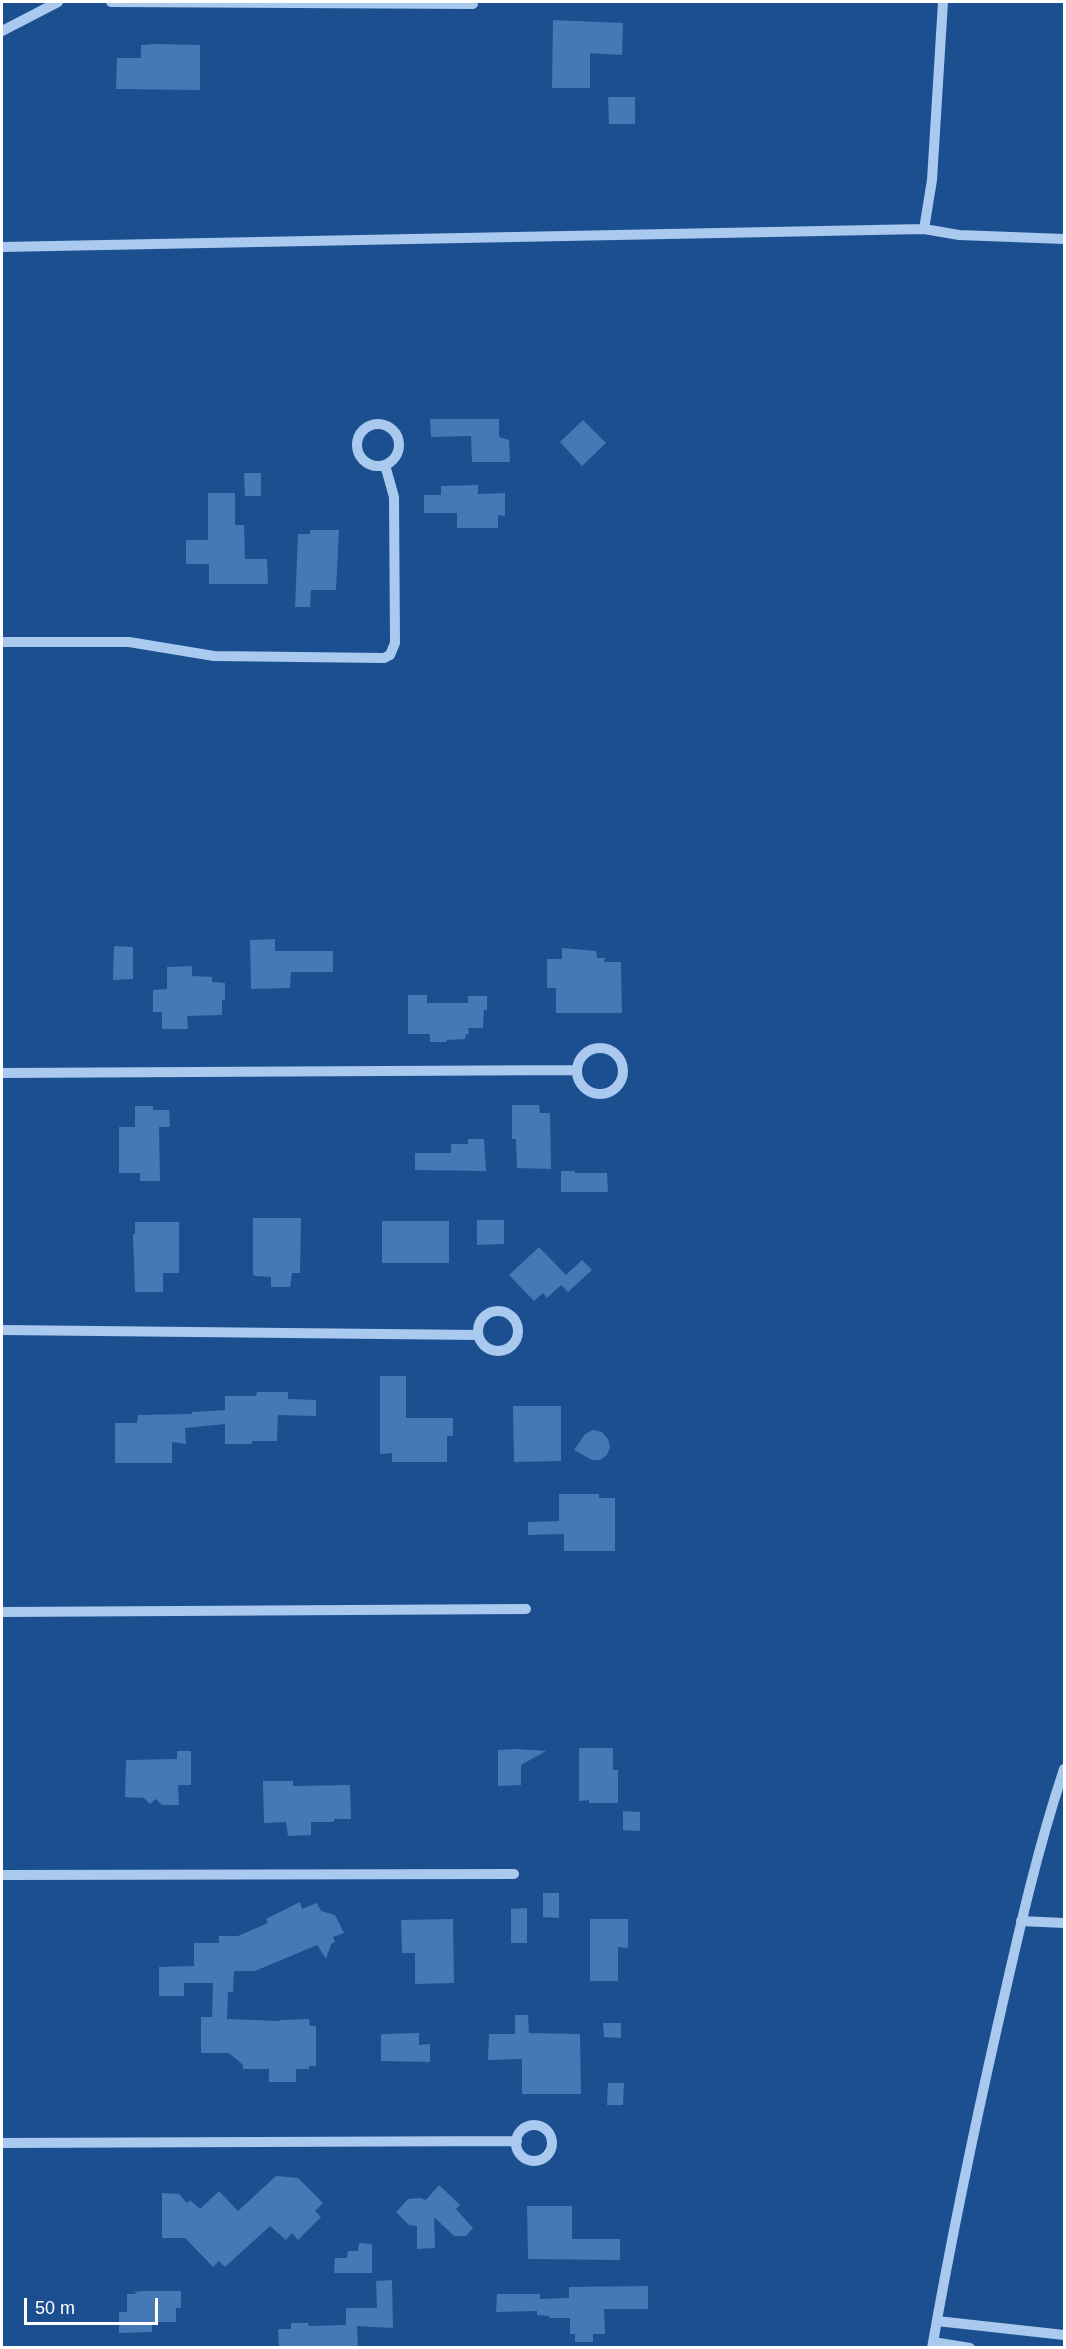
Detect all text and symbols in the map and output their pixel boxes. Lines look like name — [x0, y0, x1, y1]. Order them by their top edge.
scale bar — [27, 2286, 160, 2324]
text: 50 m — [35, 2298, 75, 2318]

